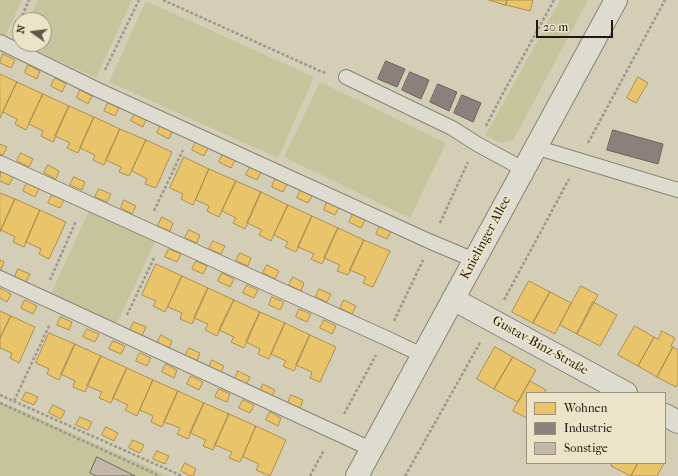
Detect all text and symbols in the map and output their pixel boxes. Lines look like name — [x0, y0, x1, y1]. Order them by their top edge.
north arrow — [12, 12, 52, 52]
scale bar — [538, 12, 615, 38]
text: 20 m — [543, 20, 568, 34]
text: N — [14, 24, 28, 35]
street label: Knielinger Allee — [457, 194, 515, 282]
street label: Gustav-Binz-Straße — [489, 313, 591, 379]
legend — [526, 392, 666, 464]
text: Wohnen — [564, 401, 608, 415]
text: Industrie — [564, 421, 612, 435]
text: Sonstige — [564, 441, 608, 455]

